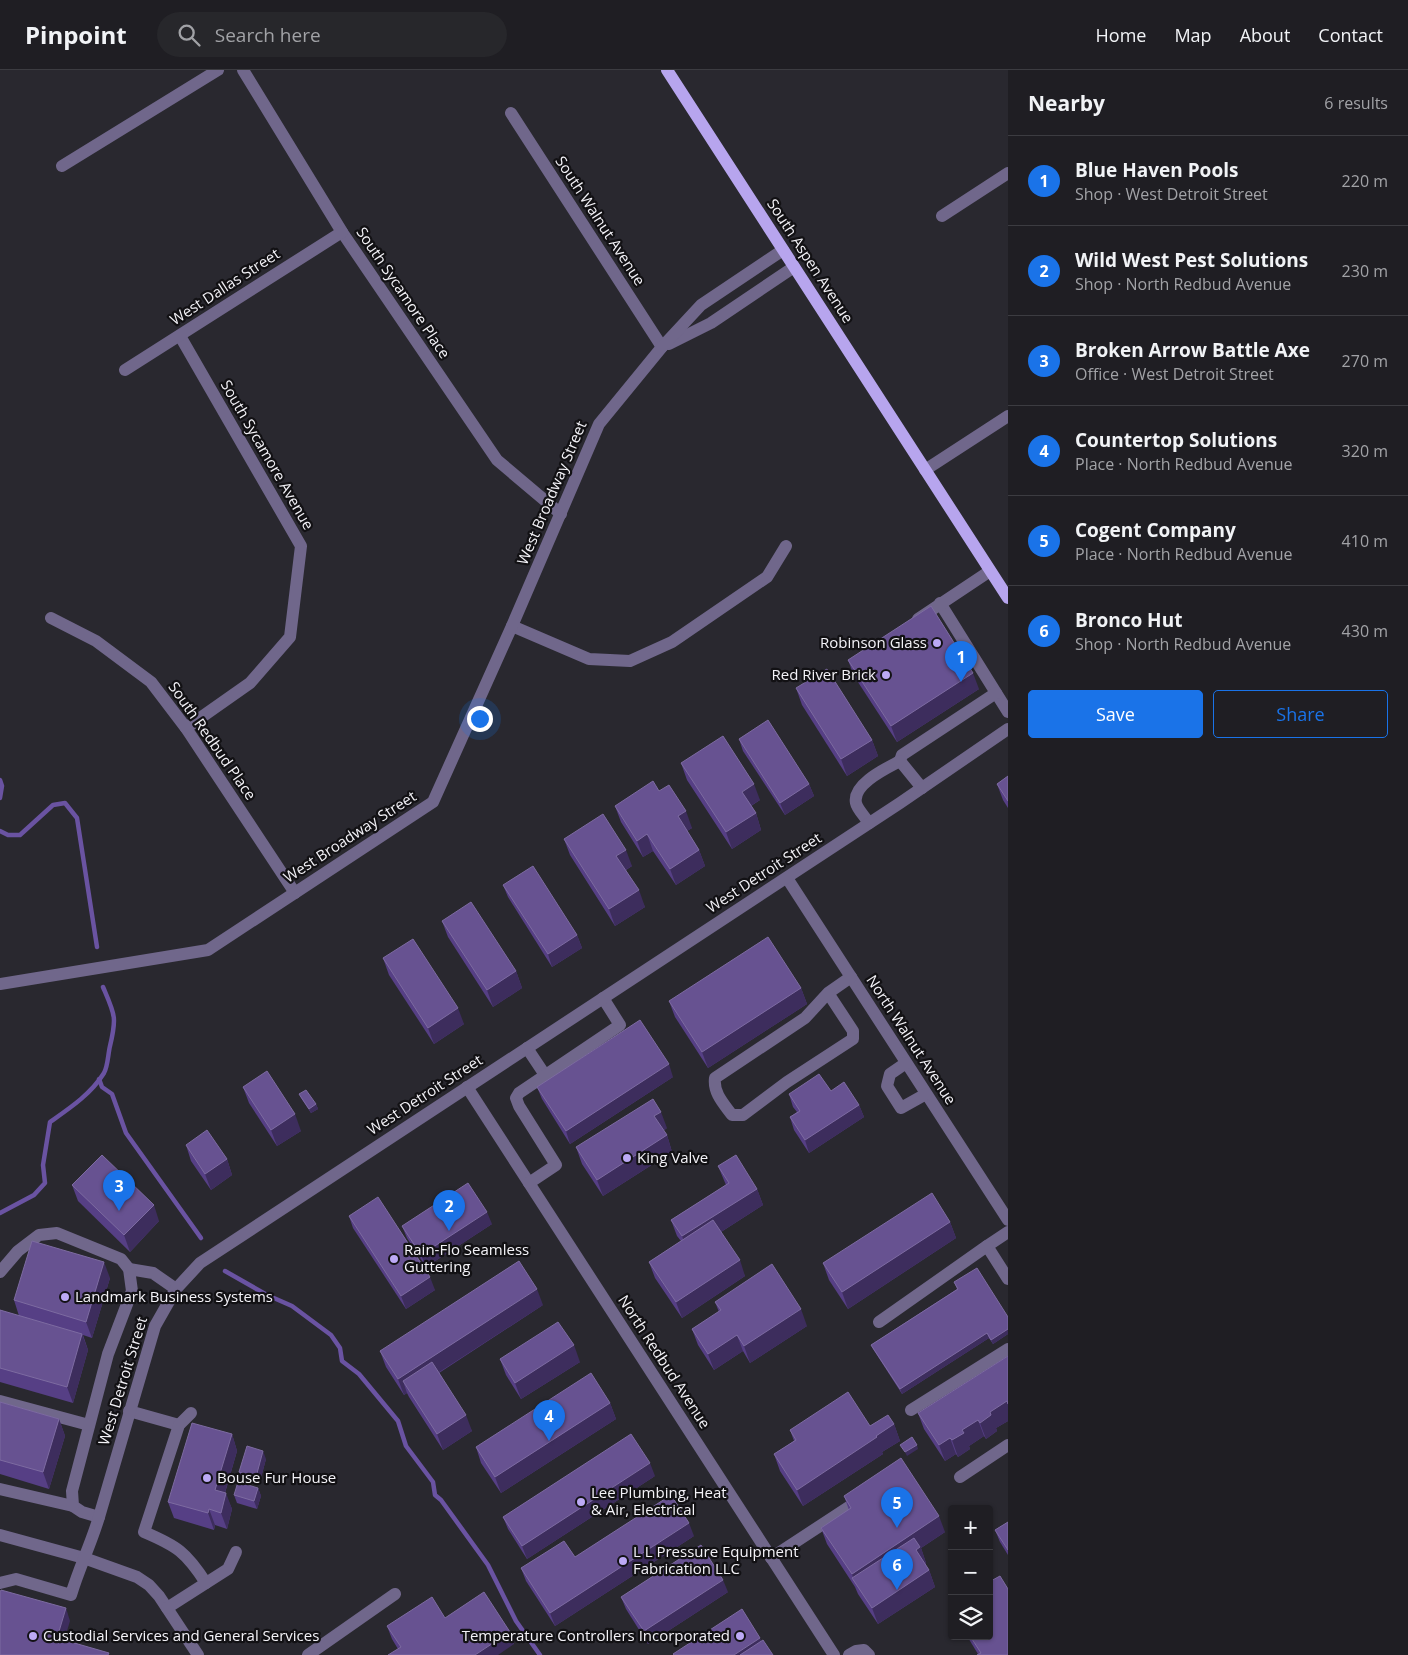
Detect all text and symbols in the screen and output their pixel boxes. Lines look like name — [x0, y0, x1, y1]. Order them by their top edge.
search box — [157, 12, 507, 57]
text: Pinpoint — [25, 18, 127, 51]
icon: search — [175, 21, 203, 49]
text: Search here — [215, 22, 321, 48]
text: Home — [1096, 23, 1146, 47]
text: Map — [1174, 23, 1212, 47]
text: About — [1240, 23, 1290, 47]
text: Contact — [1318, 23, 1383, 47]
text: Nearby — [1028, 89, 1105, 117]
text: 6 results — [1324, 92, 1388, 114]
street label: South Walnut Avenue — [551, 152, 650, 289]
text: Blue Haven Pools — [1075, 157, 1238, 183]
text: 1 — [1039, 170, 1049, 192]
text: 220 m — [1342, 170, 1388, 192]
text: Shop · West Detroit Street — [1075, 183, 1268, 205]
street label: South Aspen Avenue — [763, 194, 859, 326]
street label: South Sycamore Place — [352, 223, 455, 362]
street label: West Dallas Street — [166, 243, 283, 329]
text: Wild West Pest Solutions — [1075, 247, 1308, 273]
text: 2 — [1039, 260, 1049, 282]
text: 230 m — [1342, 260, 1388, 282]
text: Shop · North Redbud Avenue — [1075, 273, 1291, 295]
text: Broken Arrow Battle Axe — [1075, 337, 1310, 363]
text: 3 — [1039, 350, 1049, 372]
text: 270 m — [1342, 350, 1388, 372]
text: Office · West Detroit Street — [1075, 363, 1274, 385]
street label: South Sycamore Avenue — [217, 376, 319, 533]
street label: West Broadway Street — [512, 418, 590, 568]
text: Countertop Solutions — [1075, 427, 1277, 453]
text: 4 — [1039, 440, 1049, 462]
text: 320 m — [1342, 440, 1388, 462]
text: Place · North Redbud Avenue — [1075, 453, 1293, 475]
text: Cogent Company — [1075, 517, 1236, 543]
text: 5 — [1039, 530, 1049, 552]
text: 410 m — [1342, 530, 1388, 552]
text: Place · North Redbud Avenue — [1075, 543, 1293, 565]
text: Bronco Hut — [1075, 607, 1182, 633]
text: 6 — [1039, 620, 1049, 642]
text: 430 m — [1342, 620, 1388, 642]
place label: Robinson Glass — [820, 632, 927, 652]
text: Shop · North Redbud Avenue — [1075, 633, 1291, 655]
marker: Robinson Glass — [931, 637, 943, 649]
pin: 1 — [945, 641, 977, 682]
place label: Red River Brick — [772, 664, 876, 684]
marker: Red River Brick — [880, 669, 892, 681]
street label: South Redbud Place — [164, 677, 261, 803]
button: Save — [1028, 690, 1203, 738]
button: Share — [1213, 690, 1388, 738]
your location — [467, 706, 493, 732]
street label: West Broadway Street — [279, 786, 420, 887]
street label: West Detroit Street — [702, 827, 825, 917]
street label: North Walnut Avenue — [862, 971, 961, 1108]
street label: West Detroit Street — [363, 1049, 486, 1139]
place label: King Valve — [637, 1147, 708, 1167]
marker: King Valve — [621, 1152, 633, 1164]
pin: 3 — [103, 1170, 135, 1211]
pin: 2 — [433, 1190, 465, 1231]
place label: Rain-Flo Seamless Guttering — [404, 1239, 529, 1276]
marker: Rain-Flo Seamless Guttering — [388, 1253, 400, 1265]
place label: Landmark Business Systems — [75, 1286, 273, 1306]
marker: Landmark Business Systems — [59, 1291, 71, 1303]
street label: North Redbud Avenue — [614, 1291, 716, 1432]
street label: West Detroit Street — [93, 1314, 151, 1447]
pin: 4 — [533, 1400, 565, 1441]
place label: Bouse Fur House — [217, 1467, 336, 1487]
marker: Bouse Fur House — [201, 1472, 213, 1484]
place label: Lee Plumbing, Heat & Air, Electrical — [591, 1482, 727, 1519]
pin: 5 — [881, 1487, 913, 1528]
marker: Lee Plumbing, Heat & Air, Electrical — [575, 1496, 587, 1508]
map controls — [948, 1505, 993, 1640]
button: + — [948, 1505, 993, 1550]
place label: L L Pressure Equipment Fabrication LLC — [633, 1541, 799, 1578]
pin: 6 — [881, 1549, 913, 1590]
button: − — [948, 1550, 993, 1595]
marker: L L Pressure Equipment Fabrication LLC — [617, 1555, 629, 1567]
button: layers — [948, 1595, 993, 1640]
place label: Custodial Services and General Services — [43, 1625, 319, 1645]
place label: Temperature Controllers Incorporated — [462, 1625, 730, 1645]
marker: Custodial Services and General Services — [27, 1630, 39, 1642]
marker: Temperature Controllers Incorporated — [734, 1630, 746, 1642]

